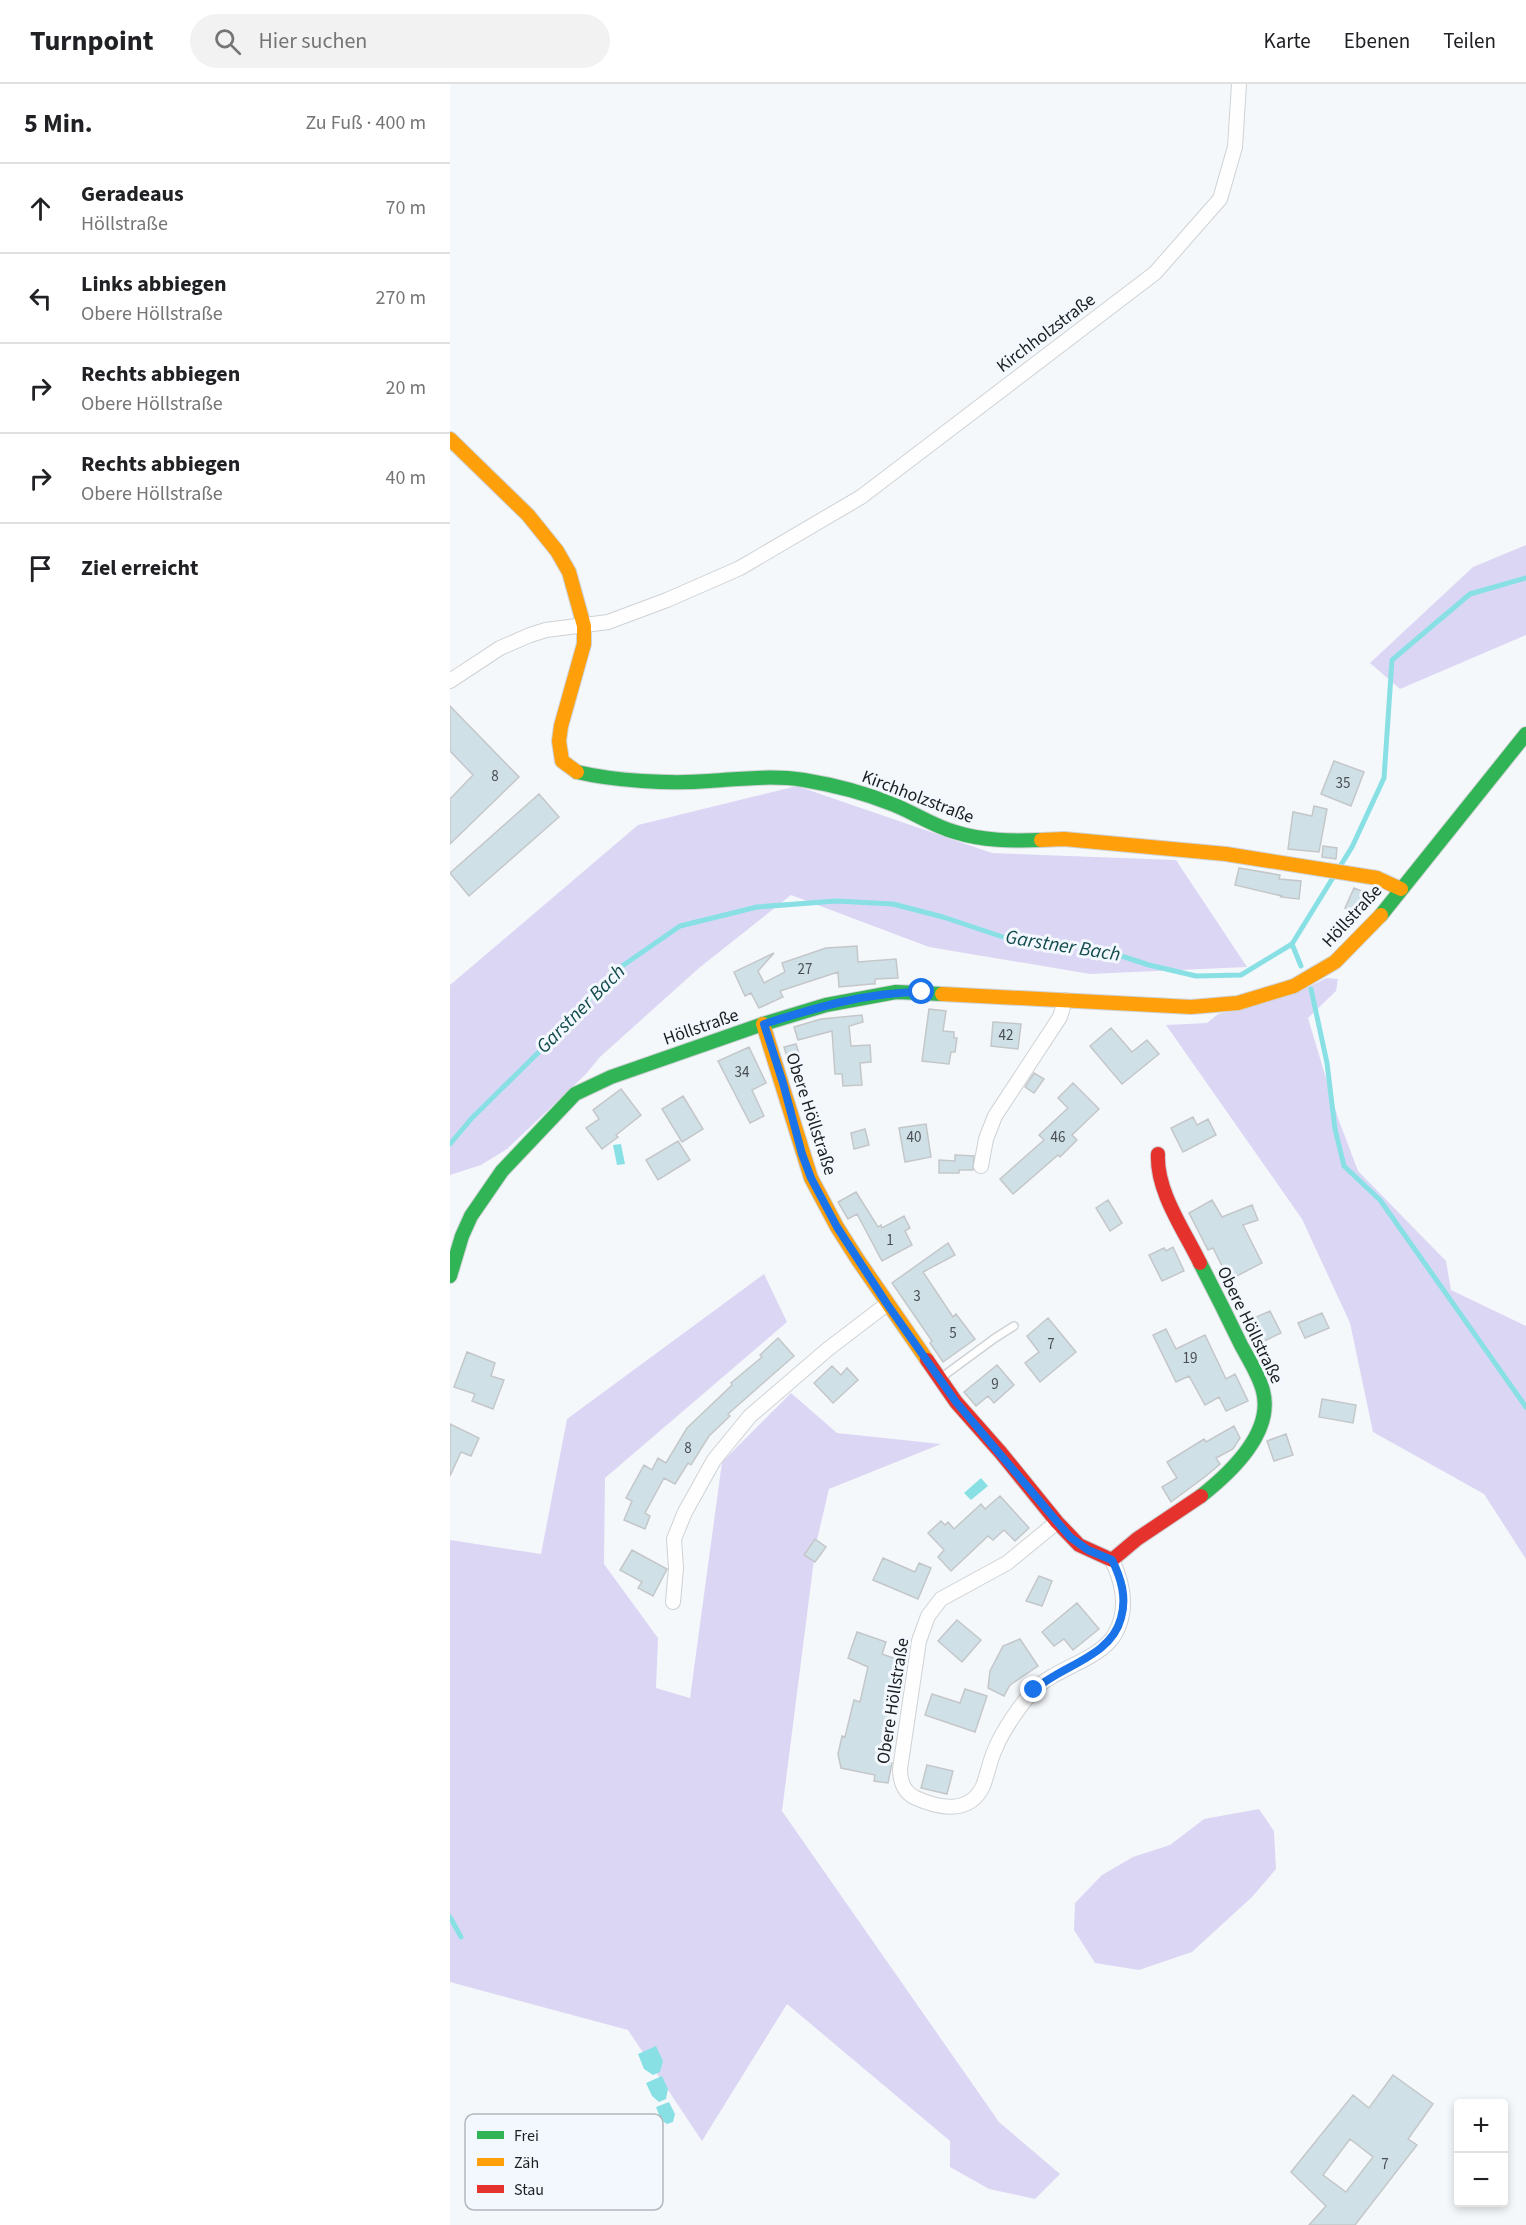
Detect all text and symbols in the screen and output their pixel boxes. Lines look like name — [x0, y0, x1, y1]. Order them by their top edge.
search box — [190, 14, 610, 68]
text: Turnpoint — [30, 21, 154, 61]
icon: search — [211, 25, 244, 58]
text: Hier suchen — [259, 25, 367, 57]
text: Karte — [1264, 26, 1311, 56]
text: Ebenen — [1344, 26, 1410, 56]
text: Teilen — [1443, 26, 1496, 56]
text: 5 Min. — [24, 105, 93, 142]
text: Zu Fuß · 400 m — [305, 109, 426, 137]
text: Geradeaus — [81, 178, 184, 210]
icon: ahead — [24, 192, 57, 225]
text: 70 m — [386, 194, 426, 222]
text: Höllstraße — [81, 210, 168, 238]
text: Links abbiegen — [81, 268, 227, 300]
icon: left — [24, 282, 57, 315]
text: 270 m — [376, 284, 426, 312]
street label: Kirchholzstraße — [991, 287, 1101, 379]
text: Obere Höllstraße — [81, 300, 223, 328]
text: Rechts abbiegen — [81, 358, 240, 390]
icon: right — [24, 372, 57, 405]
text: 20 m — [386, 374, 426, 402]
text: Obere Höllstraße — [81, 390, 223, 418]
text: Rechts abbiegen — [81, 448, 240, 480]
icon: right — [24, 462, 57, 495]
text: 40 m — [386, 464, 426, 492]
text: Obere Höllstraße — [81, 480, 223, 508]
icon: arrive — [24, 552, 57, 585]
text: Ziel erreicht — [81, 552, 199, 584]
street label: Kirchholzstraße — [858, 764, 978, 830]
house number: 8 — [491, 766, 499, 787]
house number: 35 — [1336, 773, 1350, 794]
street label: Höllstraße — [1316, 879, 1388, 953]
water label: Garstner Bach — [1004, 923, 1122, 969]
water label: Garstner Bach — [530, 958, 632, 1060]
house number: 27 — [798, 959, 812, 980]
route start — [908, 978, 934, 1004]
street label: Höllstraße — [660, 1002, 742, 1052]
house number: 42 — [999, 1025, 1013, 1046]
street label: Obere Höllstraße — [779, 1049, 843, 1179]
house number: 34 — [735, 1062, 750, 1083]
house number: 40 — [907, 1127, 921, 1148]
house number: 46 — [1051, 1127, 1065, 1148]
house number: 1 — [886, 1230, 894, 1251]
street label: Obere Höllstraße — [1211, 1262, 1289, 1388]
house number: 3 — [913, 1286, 921, 1307]
house number: 5 — [949, 1323, 957, 1344]
house number: 7 — [1047, 1334, 1055, 1355]
house number: 19 — [1183, 1348, 1197, 1369]
house number: 9 — [991, 1374, 999, 1395]
house number: 8 — [684, 1438, 692, 1459]
street label: Obere Höllstraße — [871, 1636, 915, 1766]
route end — [1020, 1676, 1046, 1702]
map controls — [1454, 2099, 1508, 2207]
button: + — [1454, 2099, 1508, 2153]
legend — [465, 2114, 663, 2210]
text: Frei — [514, 2125, 539, 2147]
text: Zäh — [514, 2152, 539, 2174]
button: − — [1454, 2153, 1508, 2207]
house number: 7 — [1381, 2154, 1389, 2175]
text: Stau — [514, 2179, 544, 2201]

